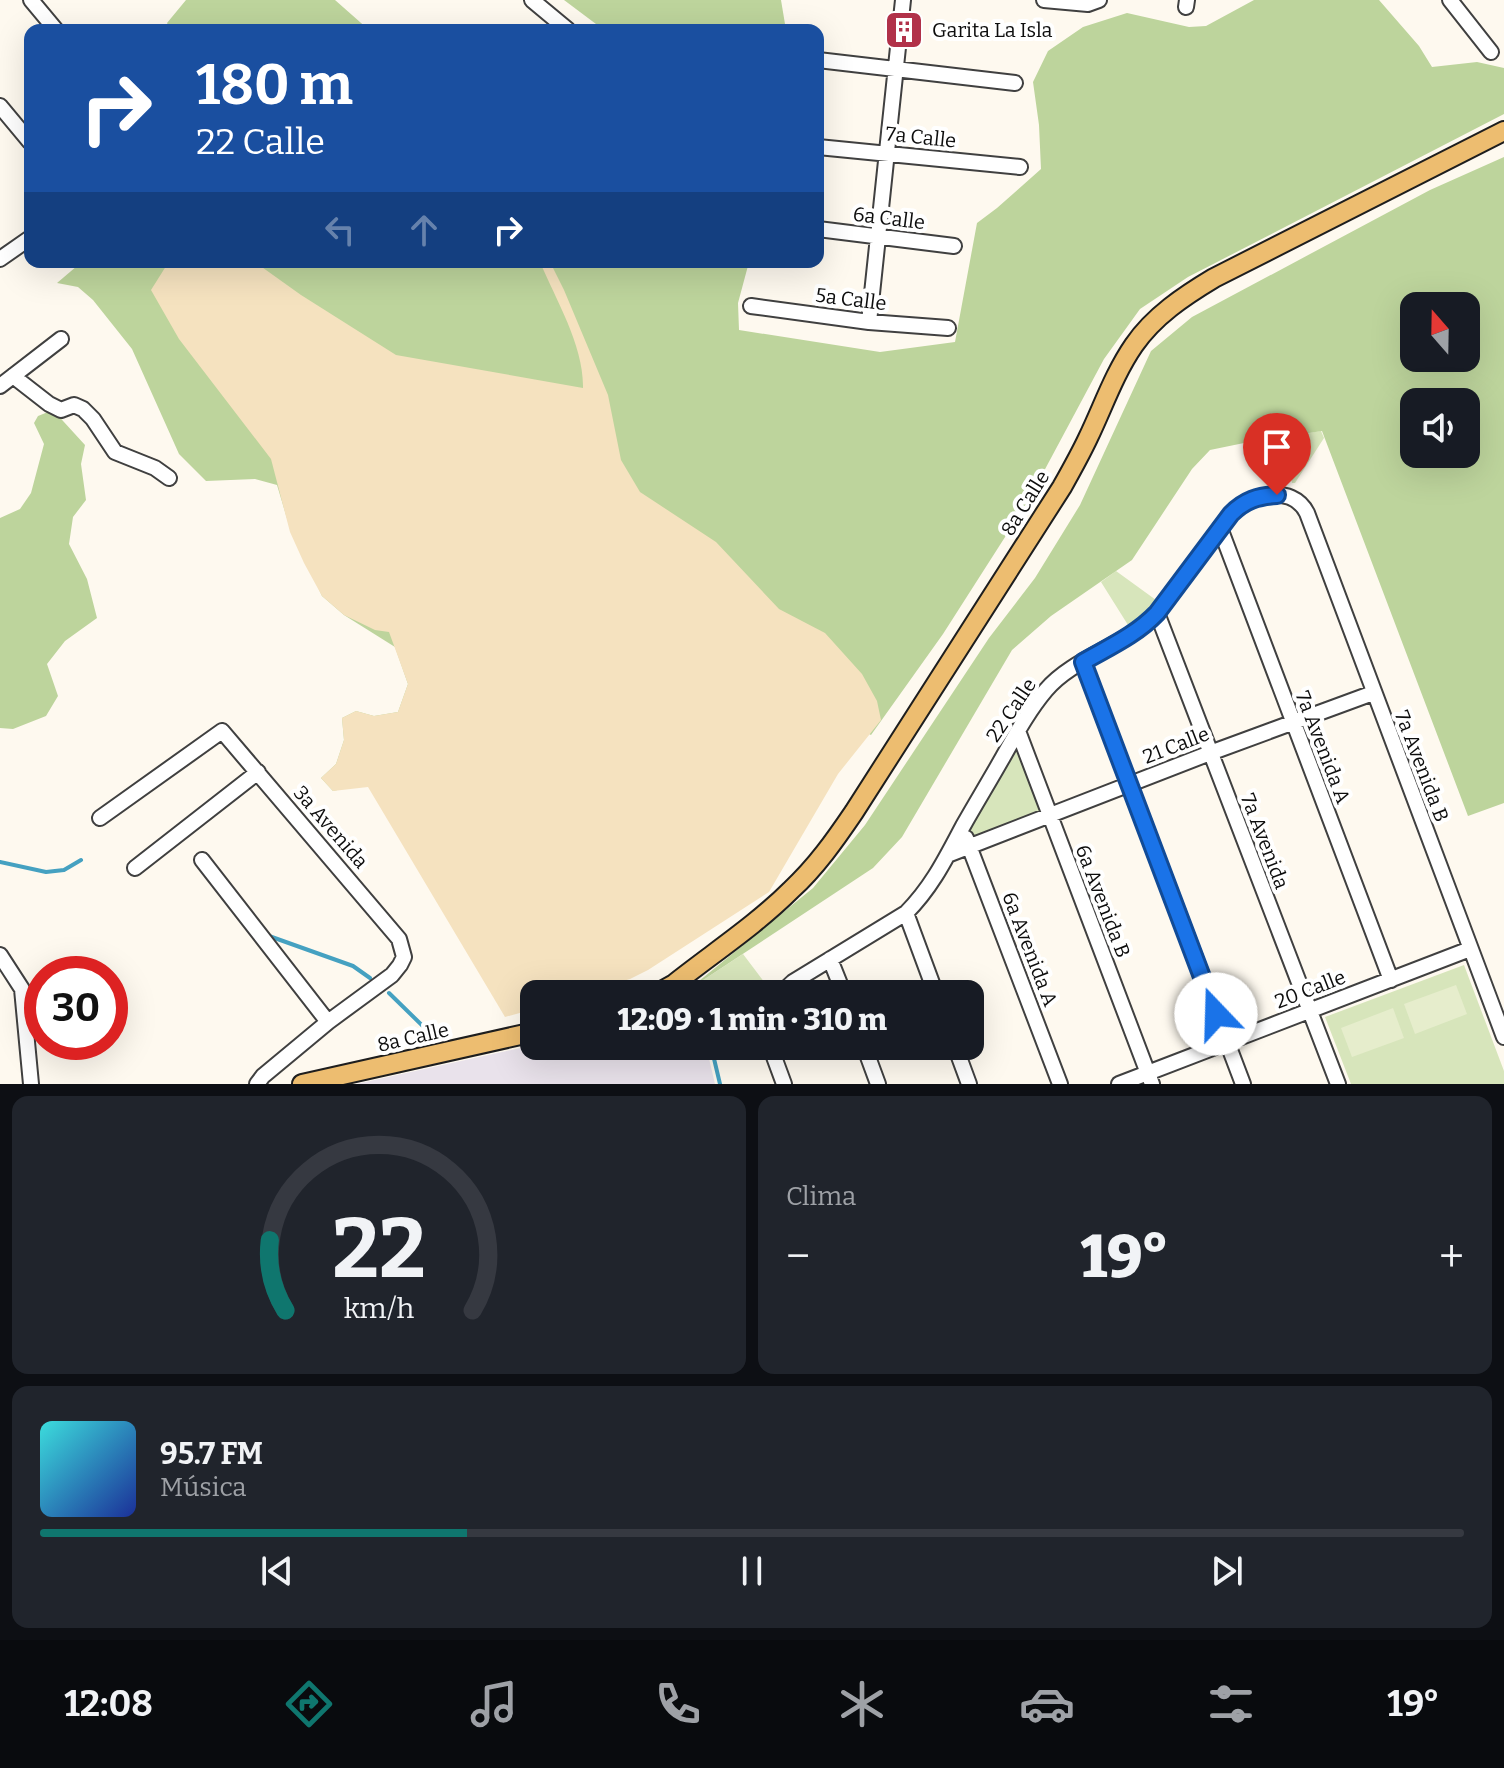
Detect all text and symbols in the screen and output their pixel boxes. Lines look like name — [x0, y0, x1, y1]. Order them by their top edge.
building icon: Garita La Isla — [883, 9, 925, 51]
place label: Garita La Isla — [932, 18, 1052, 42]
text: 180 m — [196, 52, 353, 119]
icon: right — [64, 56, 168, 160]
text: 22 Calle — [196, 120, 325, 164]
street label: 7a Calle — [885, 121, 957, 153]
street label: 6a Calle — [852, 202, 926, 234]
icon: left — [318, 208, 362, 252]
icon: ahead — [402, 208, 446, 252]
icon: right — [486, 208, 530, 252]
street label: 5a Calle — [814, 283, 888, 315]
north arrow — [1400, 292, 1480, 372]
map controls — [1400, 292, 1480, 468]
button: sound — [1400, 388, 1480, 468]
pin — [1243, 413, 1311, 495]
icon: arrive — [1255, 425, 1299, 469]
street label: 8a Calle — [996, 466, 1054, 540]
street label: 22 Calle — [981, 674, 1041, 746]
street label: 7a Avenida A — [1291, 687, 1356, 807]
street label: 7a Avenida B — [1390, 707, 1454, 825]
street label: 21 Calle — [1140, 721, 1212, 769]
street label: 3a Avenida — [289, 781, 373, 873]
street label: 7a Avenida — [1236, 790, 1294, 892]
street label: 6a Avenida B — [1070, 841, 1136, 961]
street label: 6a Avenida A — [997, 889, 1063, 1010]
speed limit sign: 30 — [24, 956, 128, 1060]
street label: 20 Calle — [1271, 965, 1349, 1013]
position arrow — [1174, 972, 1258, 1056]
text: 12:09 · 1 min · 310 m — [617, 1002, 887, 1038]
street label: 8a Calle — [375, 1017, 451, 1057]
text: Clima — [786, 1181, 856, 1212]
text: 22 — [332, 1199, 426, 1299]
text: 19° — [1080, 1221, 1169, 1293]
text: − — [786, 1230, 810, 1283]
text: + — [1439, 1230, 1464, 1283]
text: km/h — [344, 1291, 415, 1326]
text: 95.7 FM — [160, 1436, 263, 1472]
text: Música — [160, 1472, 247, 1503]
icon: previous — [255, 1549, 299, 1593]
icon: pause — [730, 1549, 774, 1593]
icon: next — [1205, 1549, 1249, 1593]
icon: directions — [281, 1676, 337, 1732]
icon: music — [466, 1676, 522, 1732]
icon: phone — [650, 1676, 706, 1732]
icon: climate — [834, 1676, 890, 1732]
icon: car — [1019, 1676, 1075, 1732]
icon: filters — [1203, 1676, 1259, 1732]
text: 12:08 — [64, 1682, 153, 1726]
text: 19° — [1387, 1682, 1440, 1726]

